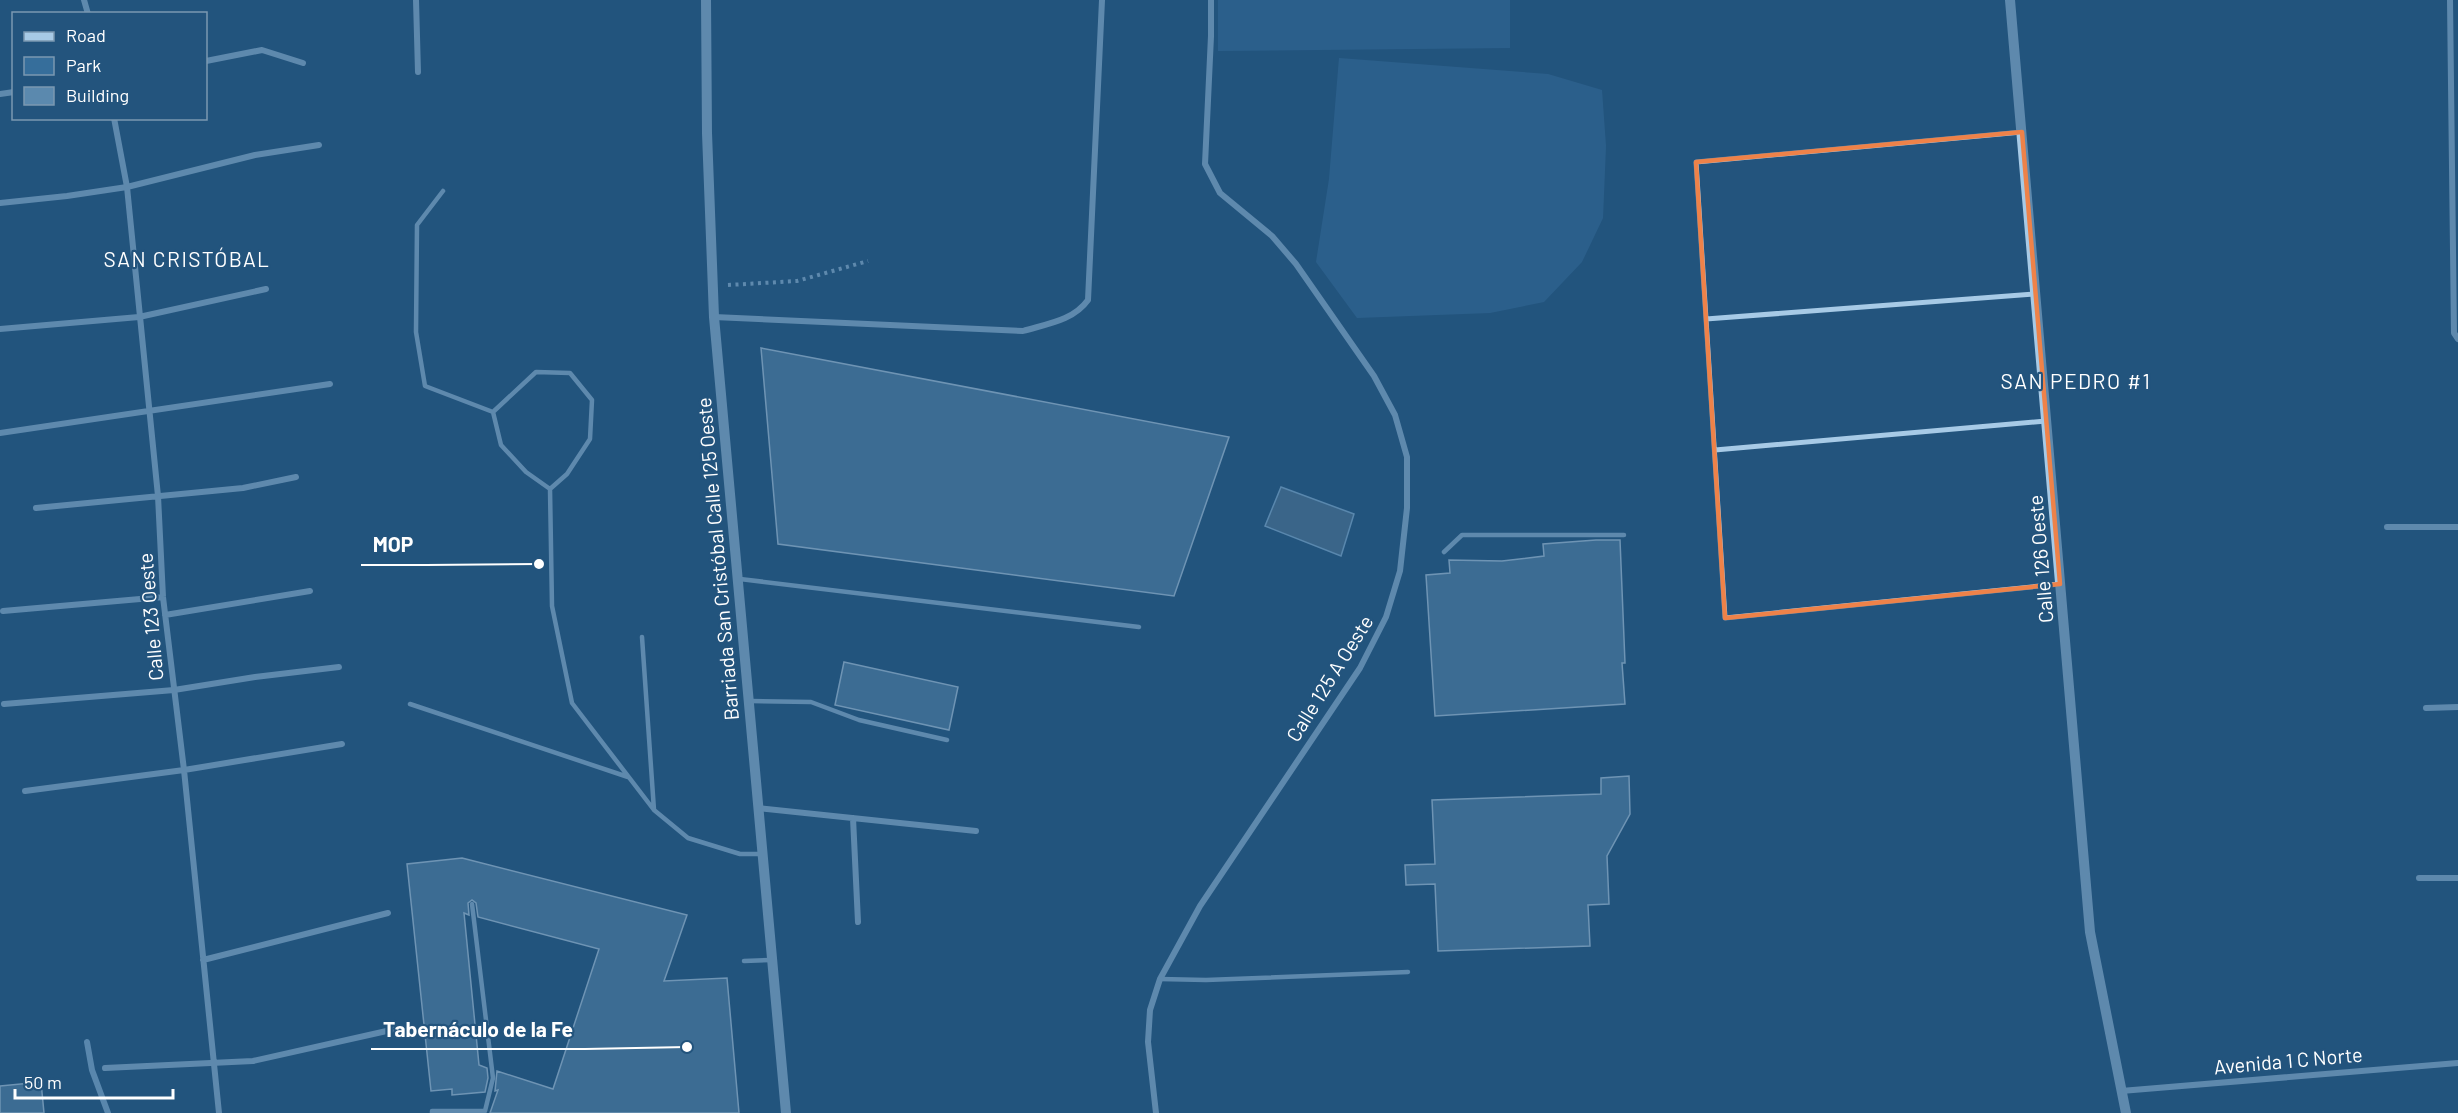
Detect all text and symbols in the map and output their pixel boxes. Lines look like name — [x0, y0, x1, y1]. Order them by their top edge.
legend — [12, 12, 207, 120]
text: Road — [66, 24, 106, 46]
text: Park — [66, 54, 101, 76]
text: Building — [66, 84, 129, 106]
district label: SAN CRISTÓBAL — [103, 246, 271, 271]
district label: SAN PEDRO #1 — [2001, 368, 2151, 393]
street label: Barriada San Cristóbal Calle 125 Oeste — [691, 397, 743, 721]
street label: Calle 126 Oeste — [2022, 494, 2058, 624]
callout: MOP — [361, 526, 426, 565]
text: MOP — [373, 531, 413, 556]
street label: Calle 123 Oeste — [132, 552, 168, 682]
street label: Calle 125 A Oeste — [1281, 610, 1377, 746]
callout: Tabernáculo de la Fe — [371, 1010, 585, 1049]
text: Tabernáculo de la Fe — [383, 1016, 573, 1041]
street label: Avenida 1 C Norte — [2213, 1042, 2363, 1078]
scale bar — [15, 1062, 172, 1100]
text: 50 m — [24, 1071, 62, 1093]

